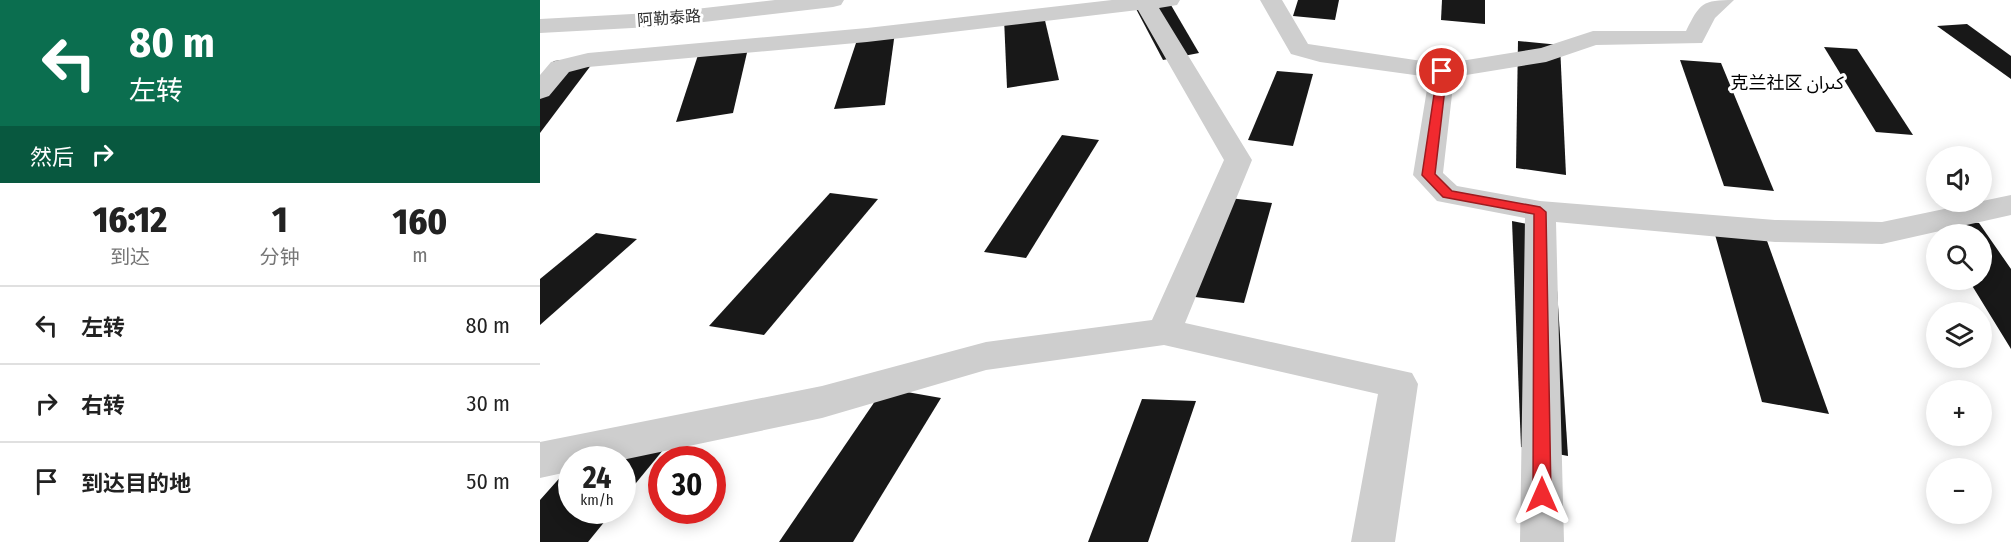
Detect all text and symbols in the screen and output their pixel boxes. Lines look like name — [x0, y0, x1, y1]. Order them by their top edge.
street label: 阿勒泰路 — [636, 6, 702, 30]
text: 80 m — [129, 18, 215, 68]
icon: left — [30, 24, 108, 102]
pin — [1416, 45, 1467, 96]
icon: arrive — [1425, 54, 1458, 87]
district label: 克兰社区 كىران — [1730, 72, 1844, 94]
text: 左转 — [129, 75, 183, 107]
icon: right — [86, 138, 119, 171]
text: 然后 — [30, 144, 74, 171]
map controls — [1926, 146, 1992, 524]
button: sound — [1926, 146, 1992, 212]
text: 16:12 — [93, 198, 167, 242]
text: 1 — [272, 198, 288, 242]
text: 160 — [393, 200, 447, 244]
button: search — [1926, 224, 1992, 290]
text: m — [412, 243, 428, 267]
text: 到达 — [110, 245, 150, 269]
text: 分钟 — [260, 245, 300, 269]
button: layers — [1926, 302, 1992, 368]
icon: left — [30, 309, 63, 342]
text: 80 m — [465, 312, 510, 339]
text: 左转 — [81, 314, 125, 341]
button: + — [1926, 380, 1992, 446]
icon: right — [30, 387, 63, 420]
text: 30 m — [467, 390, 510, 417]
text: 右转 — [81, 392, 125, 419]
speed limit sign: 30 — [648, 446, 726, 524]
button: − — [1926, 458, 1992, 524]
text: 24 — [583, 460, 611, 496]
position arrow — [1510, 463, 1574, 527]
icon: arrive — [30, 465, 63, 498]
text: 50 m — [466, 468, 510, 495]
text: 到达目的地 — [81, 470, 191, 497]
text: km/h — [580, 491, 614, 509]

